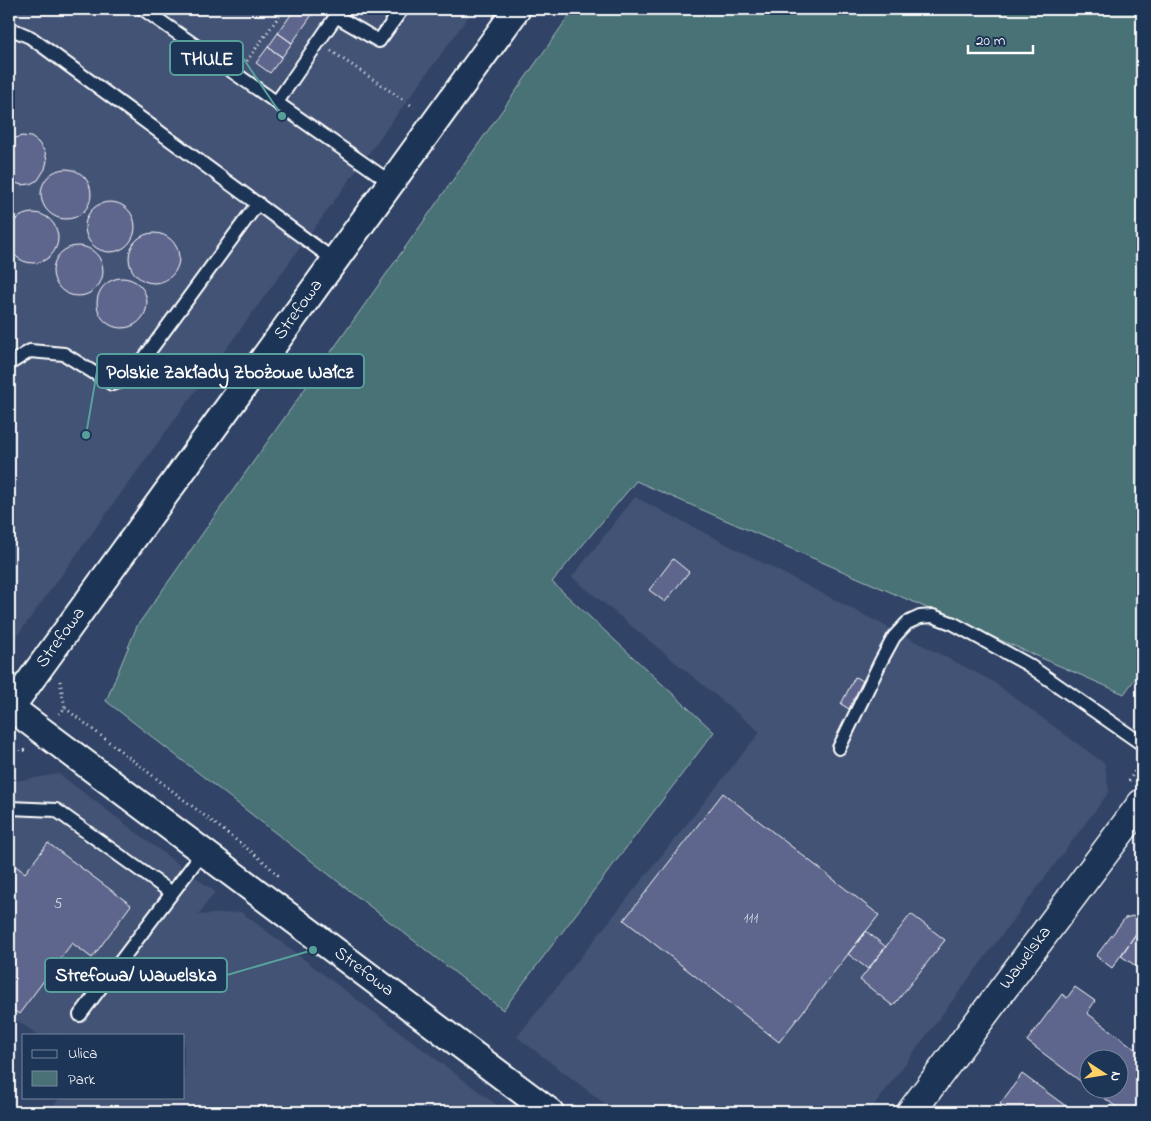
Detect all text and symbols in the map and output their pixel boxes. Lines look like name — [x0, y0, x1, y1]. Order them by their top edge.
scale bar — [968, 22, 1034, 54]
text: 20 m — [976, 30, 1006, 52]
callout: THULE — [170, 41, 243, 75]
text: THULE — [181, 47, 233, 74]
street label: Strefowa — [268, 274, 330, 346]
callout: Polskie Zakłady Zbożowe Wałcz — [97, 354, 364, 388]
text: Polskie Zakłady Zbożowe Wałcz — [107, 360, 355, 389]
street label: Strefowa — [30, 602, 92, 674]
house number: 5 — [54, 893, 63, 915]
house number: 111 — [744, 907, 758, 929]
street label: Wawelska — [994, 921, 1058, 995]
street label: Strefowa — [328, 941, 399, 1003]
callout: Strefowa/ Wawelska — [45, 958, 227, 992]
text: Strefowa/ Wawelska — [55, 963, 217, 990]
legend — [22, 1034, 185, 1098]
text: Ulica — [68, 1043, 97, 1065]
north arrow — [1078, 1048, 1128, 1098]
text: Park — [68, 1069, 96, 1091]
text: N — [1104, 1070, 1127, 1083]

